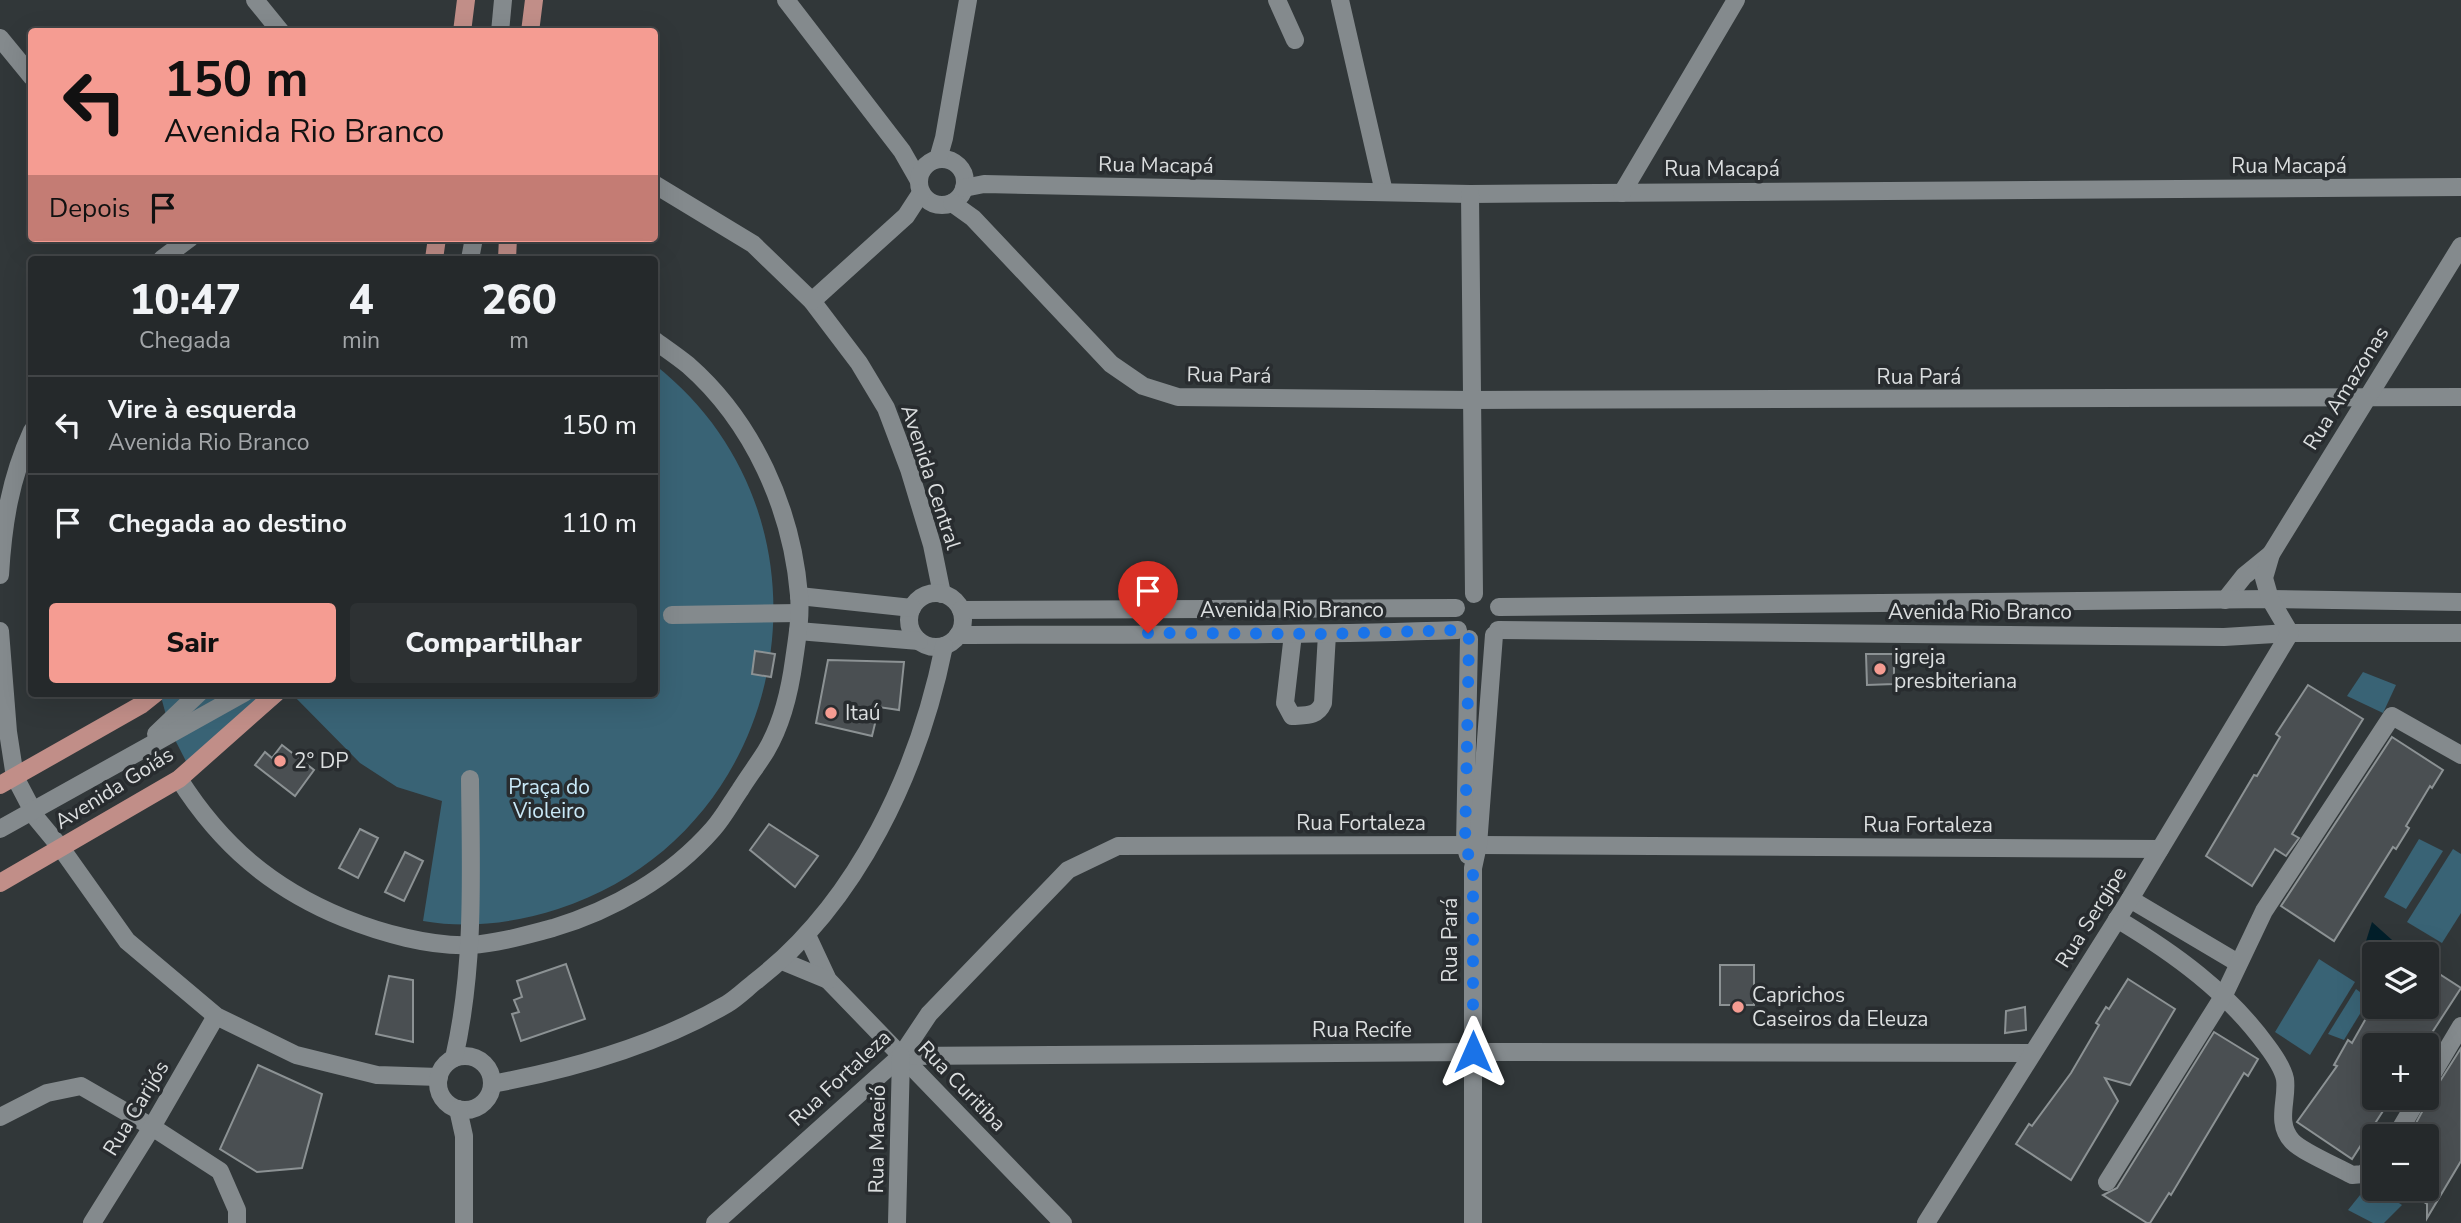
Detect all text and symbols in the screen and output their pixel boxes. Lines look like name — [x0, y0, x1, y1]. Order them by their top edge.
text: 150 m — [164, 46, 308, 113]
icon: left — [49, 56, 140, 147]
text: Avenida Rio Branco — [164, 110, 444, 153]
street label: Rua Macapá — [1098, 150, 1214, 180]
street label: Rua Macapá — [2231, 152, 2347, 180]
street label: Rua Macapá — [1664, 155, 1780, 183]
icon: arrive — [144, 189, 182, 227]
text: Depois — [49, 191, 130, 226]
text: 10:47 — [129, 272, 241, 329]
text: 4 — [348, 272, 374, 329]
text: 260 — [481, 272, 557, 329]
street label: Rua Amazonas — [2297, 321, 2395, 455]
text: Chegada — [139, 325, 231, 356]
text: min — [342, 325, 380, 356]
text: m — [509, 325, 529, 356]
street label: Rua Pará — [1186, 360, 1272, 390]
street label: Rua Pará — [1877, 363, 1961, 391]
text: Vire à esquerda — [108, 392, 297, 427]
street label: Avenida Central — [894, 401, 968, 554]
icon: left — [49, 406, 87, 444]
text: 150 m — [561, 408, 637, 443]
text: Avenida Rio Branco — [108, 427, 310, 458]
icon: arrive — [49, 504, 87, 542]
text: Chegada ao destino — [108, 506, 347, 541]
text: 110 m — [561, 506, 637, 541]
pin — [1118, 561, 1178, 633]
icon: arrive — [1129, 572, 1167, 610]
street label: Avenida Rio Branco — [1200, 596, 1384, 624]
street label: Avenida Rio Branco — [1888, 598, 2072, 626]
button: Sair — [49, 603, 336, 683]
button: Compartilhar — [350, 603, 637, 683]
place label: igreja presbiteriana — [1894, 643, 2017, 695]
marker: igreja presbiteriana — [1872, 661, 1888, 677]
place label: Itaú — [845, 699, 881, 727]
marker: Itaú — [823, 705, 839, 721]
street label: Avenida Goiás — [49, 740, 179, 836]
place label: 2° DP — [294, 747, 349, 775]
marker: 2° DP — [272, 753, 288, 769]
park label: Praça do Violeiro — [508, 773, 590, 825]
street label: Rua Fortaleza — [1296, 809, 1426, 837]
street label: Rua Fortaleza — [1863, 811, 1993, 839]
street label: Rua Sergipe — [2049, 861, 2133, 973]
street label: Rua Pará — [1436, 898, 1464, 982]
map controls — [2362, 942, 2439, 1201]
button: layers — [2362, 942, 2439, 1019]
place label: Caprichos Caseiros da Eleuza — [1752, 981, 1928, 1033]
marker: Caprichos Caseiros da Eleuza — [1730, 999, 1746, 1015]
position arrow — [1436, 1015, 1510, 1089]
street label: Rua Recife — [1312, 1016, 1412, 1044]
street label: Rua Fortaleza — [783, 1024, 897, 1132]
button: + — [2362, 1033, 2439, 1110]
street label: Rua Curitiba — [912, 1035, 1012, 1137]
street label: Rua Carijós — [97, 1055, 175, 1161]
street label: Rua Maceió — [862, 1084, 892, 1194]
button: − — [2362, 1124, 2439, 1201]

